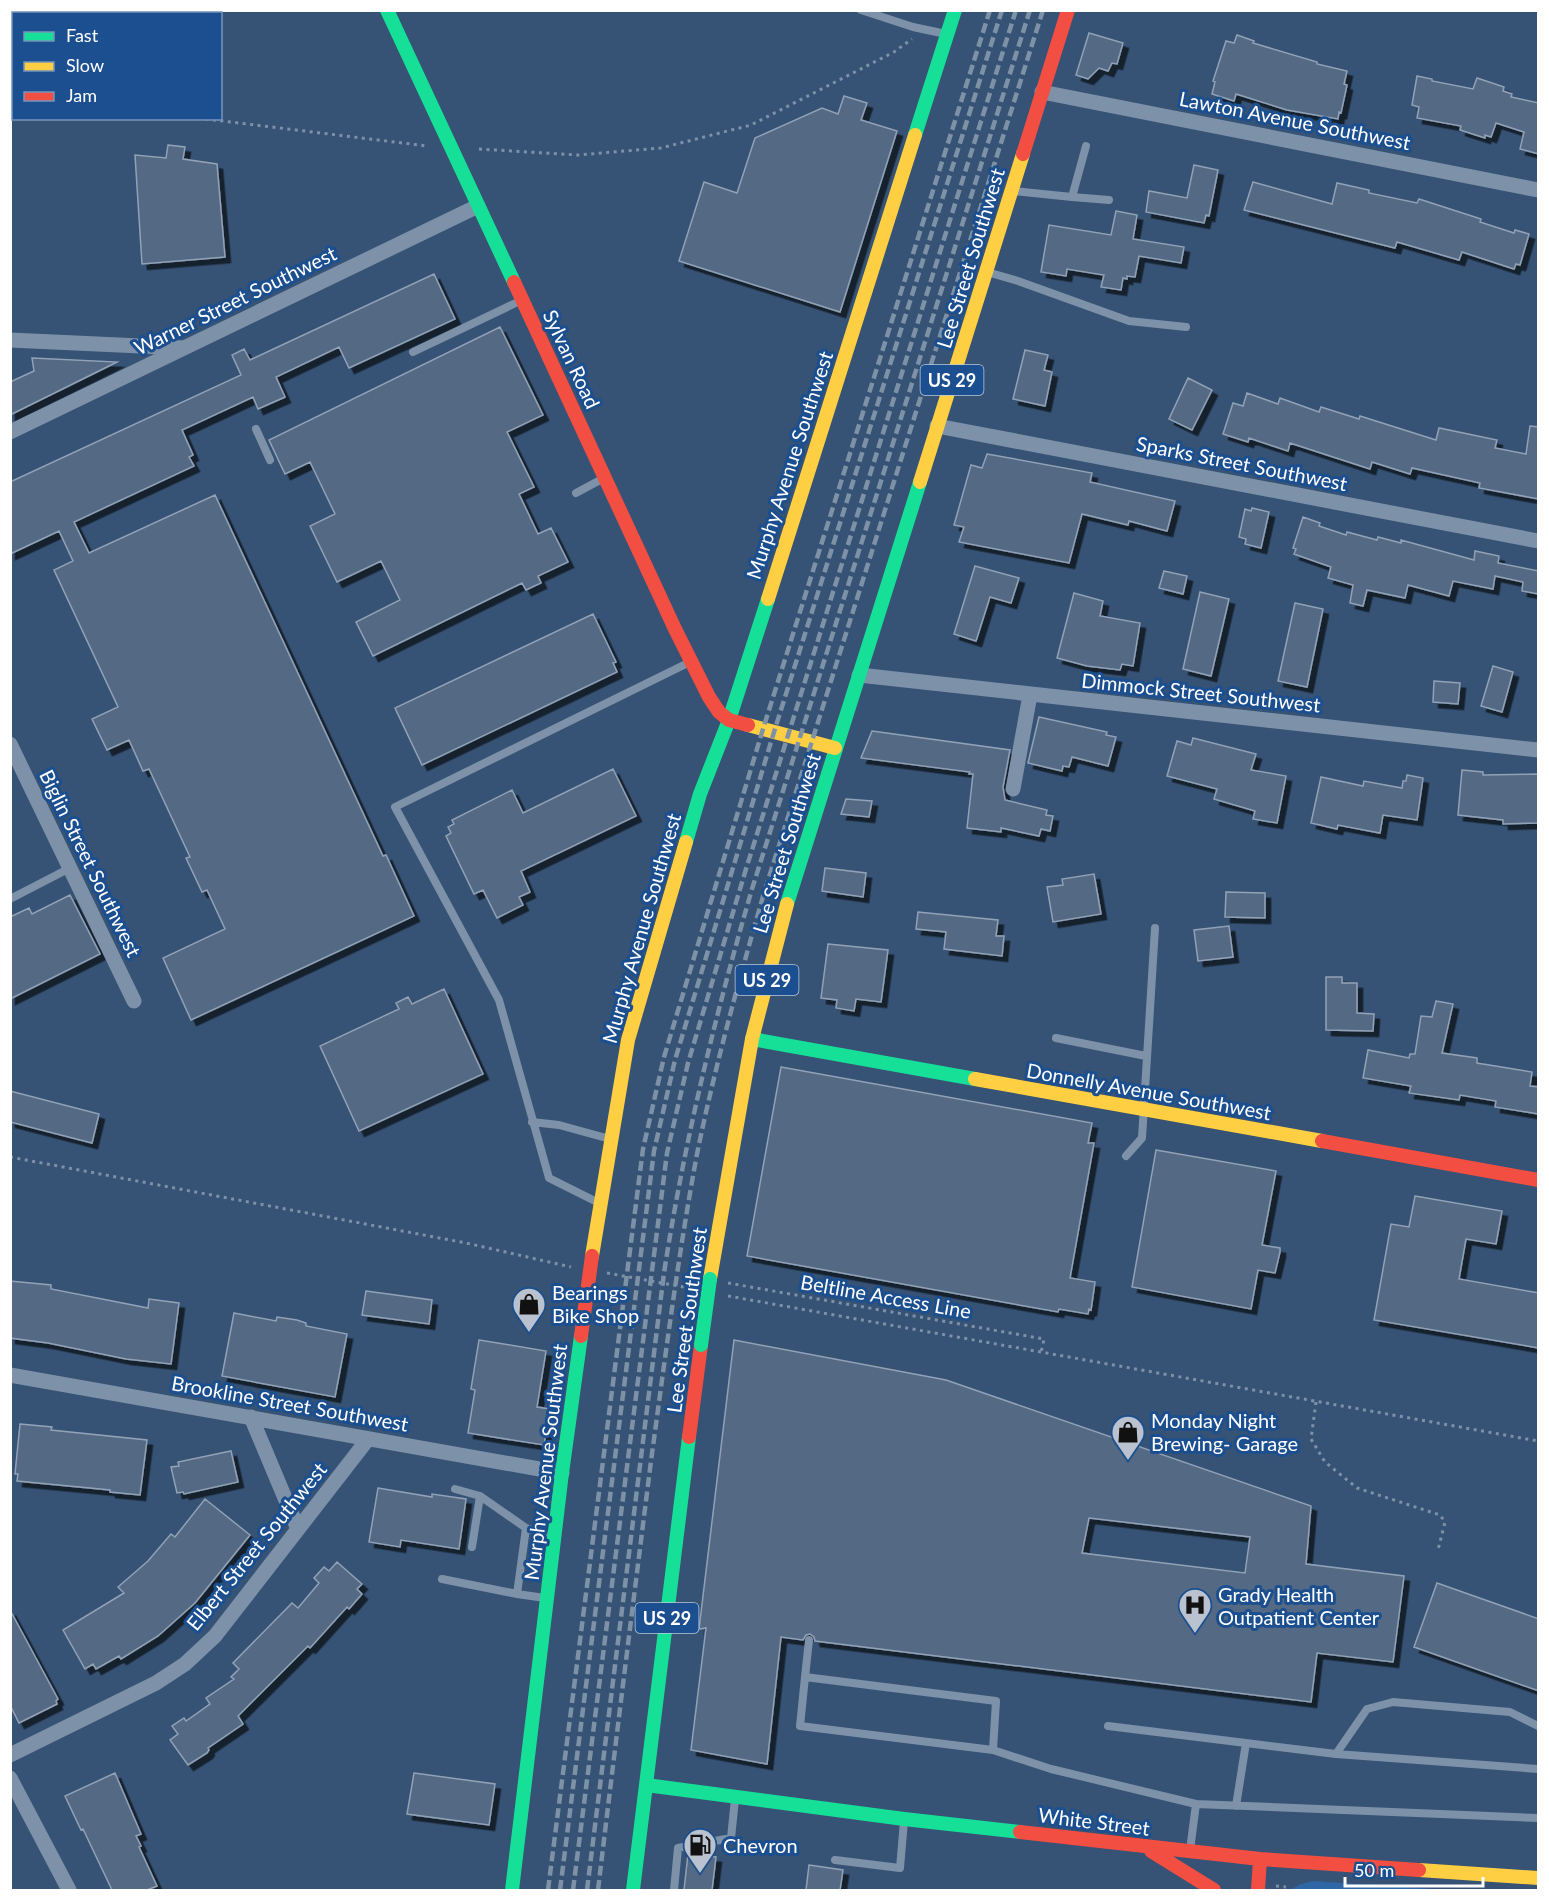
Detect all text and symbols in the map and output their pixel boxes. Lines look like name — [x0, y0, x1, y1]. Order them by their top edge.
legend — [12, 12, 222, 120]
text: Fast — [66, 24, 99, 46]
text: Slow — [66, 54, 104, 76]
text: Jam — [66, 84, 97, 106]
street label: Lawton Avenue Southwest — [1177, 86, 1413, 154]
street label: Lee Street Southwest — [931, 165, 1009, 351]
street label: Warner Street Southwest — [130, 241, 340, 359]
street label: Sylvan Road — [539, 306, 605, 412]
street label: Murphy Avenue Southwest — [741, 348, 837, 582]
road number: US 29 — [920, 365, 984, 395]
street label: Sparks Street Southwest — [1135, 431, 1349, 495]
street label: Dimmock Street Southwest — [1080, 668, 1322, 716]
street label: Lee Street Southwest — [747, 750, 825, 936]
street label: Biglin Street Southwest — [35, 766, 147, 960]
street label: Murphy Avenue Southwest — [597, 810, 685, 1046]
road number: US 29 — [736, 965, 798, 995]
street label: Donnelly Avenue Southwest — [1025, 1058, 1273, 1124]
street label: Lee Street Southwest — [661, 1226, 711, 1414]
street label: Beltline Access Line — [799, 1269, 973, 1323]
place label: Bearings Bike Shop — [552, 1280, 639, 1327]
shop icon: Bearings Bike Shop — [511, 1286, 547, 1333]
street label: Murphy Avenue Southwest — [519, 1342, 571, 1582]
street label: Brookline Street Southwest — [170, 1370, 410, 1436]
place label: Monday Night Brewing- Garage — [1151, 1408, 1298, 1455]
shop icon: Monday Night Brewing- Garage — [1110, 1414, 1146, 1461]
street label: Elbert Street Southwest — [181, 1457, 331, 1635]
place label: Grady Health Outpatient Center — [1218, 1582, 1380, 1629]
hospital icon: Grady Health Outpatient Center — [1177, 1587, 1213, 1634]
road number: US 29 — [636, 1603, 698, 1633]
street label: White Street — [1037, 1802, 1151, 1840]
fuel station icon: Chevron — [682, 1827, 718, 1874]
place label: Chevron — [723, 1833, 798, 1857]
scale bar — [1345, 1850, 1483, 1888]
text: 50 m — [1354, 1859, 1394, 1881]

